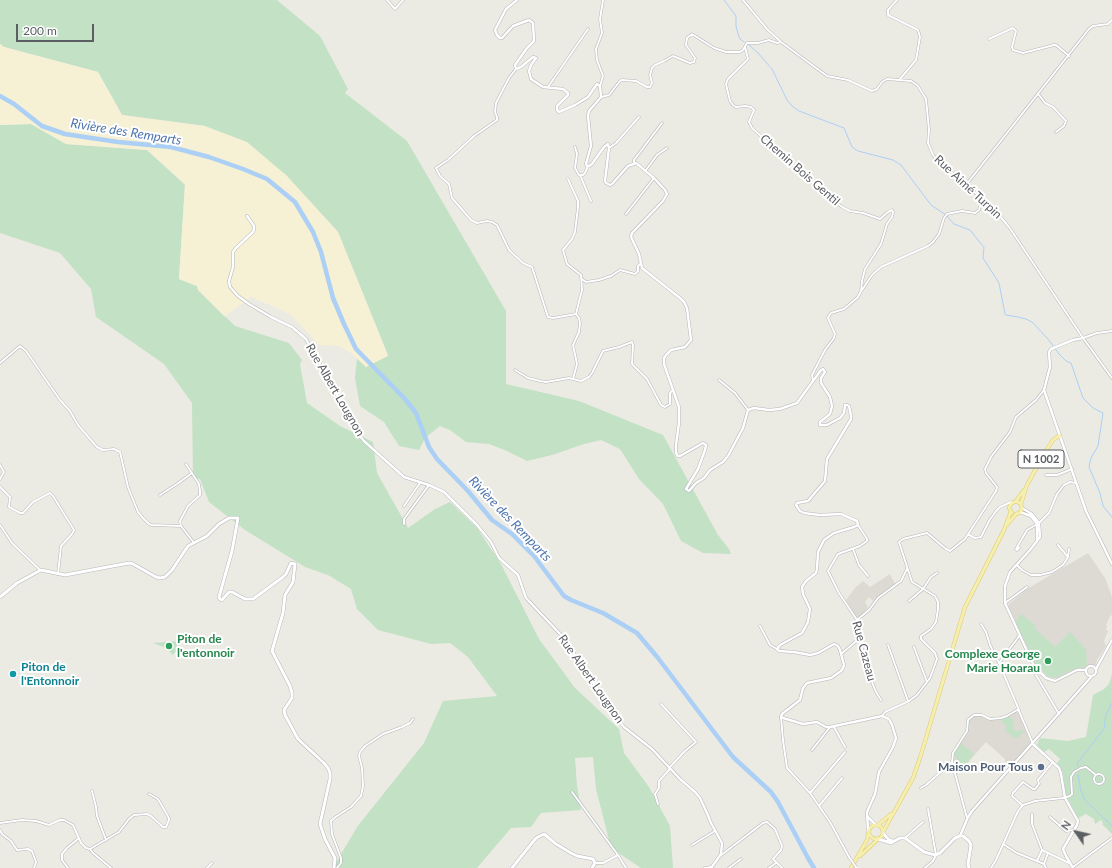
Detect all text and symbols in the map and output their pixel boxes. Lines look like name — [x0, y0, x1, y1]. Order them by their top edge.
scale bar — [18, 16, 96, 42]
text: 200 m — [23, 23, 57, 38]
water label: Rivière des Remparts — [69, 116, 183, 148]
street label: Chemin Bois Gentil — [757, 131, 843, 209]
street label: Rue Aimé Turpin — [931, 152, 1005, 222]
street label: Rue Albert Lougnon — [303, 341, 367, 439]
road number: N 1002 — [1018, 450, 1064, 468]
water label: Rivière des Remparts — [465, 473, 555, 565]
street label: Rue Cazeau — [849, 619, 879, 683]
place label: Piton de l'entonnoir — [177, 632, 235, 660]
street label: Rue Albert Lougnon — [555, 632, 627, 726]
marker: Piton de l'entonnoir — [164, 641, 174, 651]
place label: Complexe George Marie Hoarau — [945, 647, 1040, 675]
marker: Complexe George Marie Hoarau — [1043, 656, 1053, 666]
place label: Piton de l'Entonnoir — [21, 660, 79, 688]
marker: Piton de l'Entonnoir — [8, 669, 18, 679]
place label: Maison Pour Tous — [938, 760, 1033, 774]
marker: Maison Pour Tous — [1036, 762, 1046, 772]
north arrow — [1056, 812, 1096, 852]
text: N — [1058, 818, 1073, 832]

